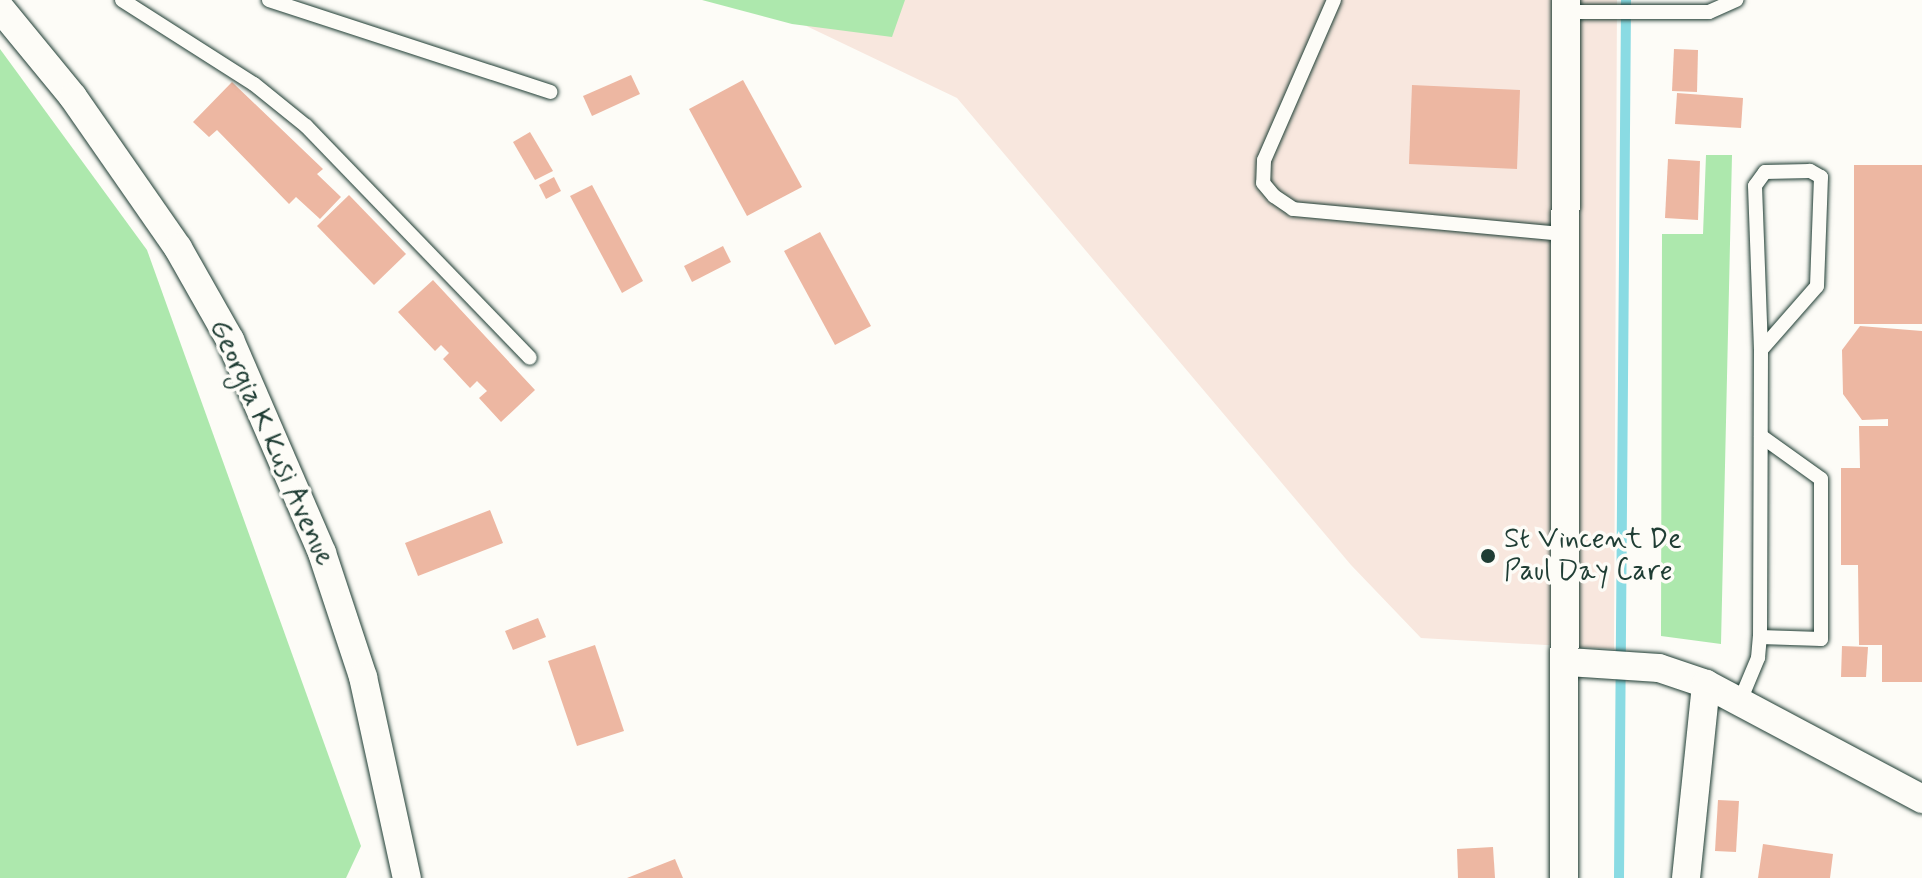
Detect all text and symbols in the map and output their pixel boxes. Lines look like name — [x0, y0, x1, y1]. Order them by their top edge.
street label: Georgia K Kusi Avenue — [200, 311, 342, 575]
place label: St Vincent De Paul Day Care — [1504, 523, 1672, 589]
marker: St Vincent De Paul Day Care — [1479, 547, 1497, 565]

